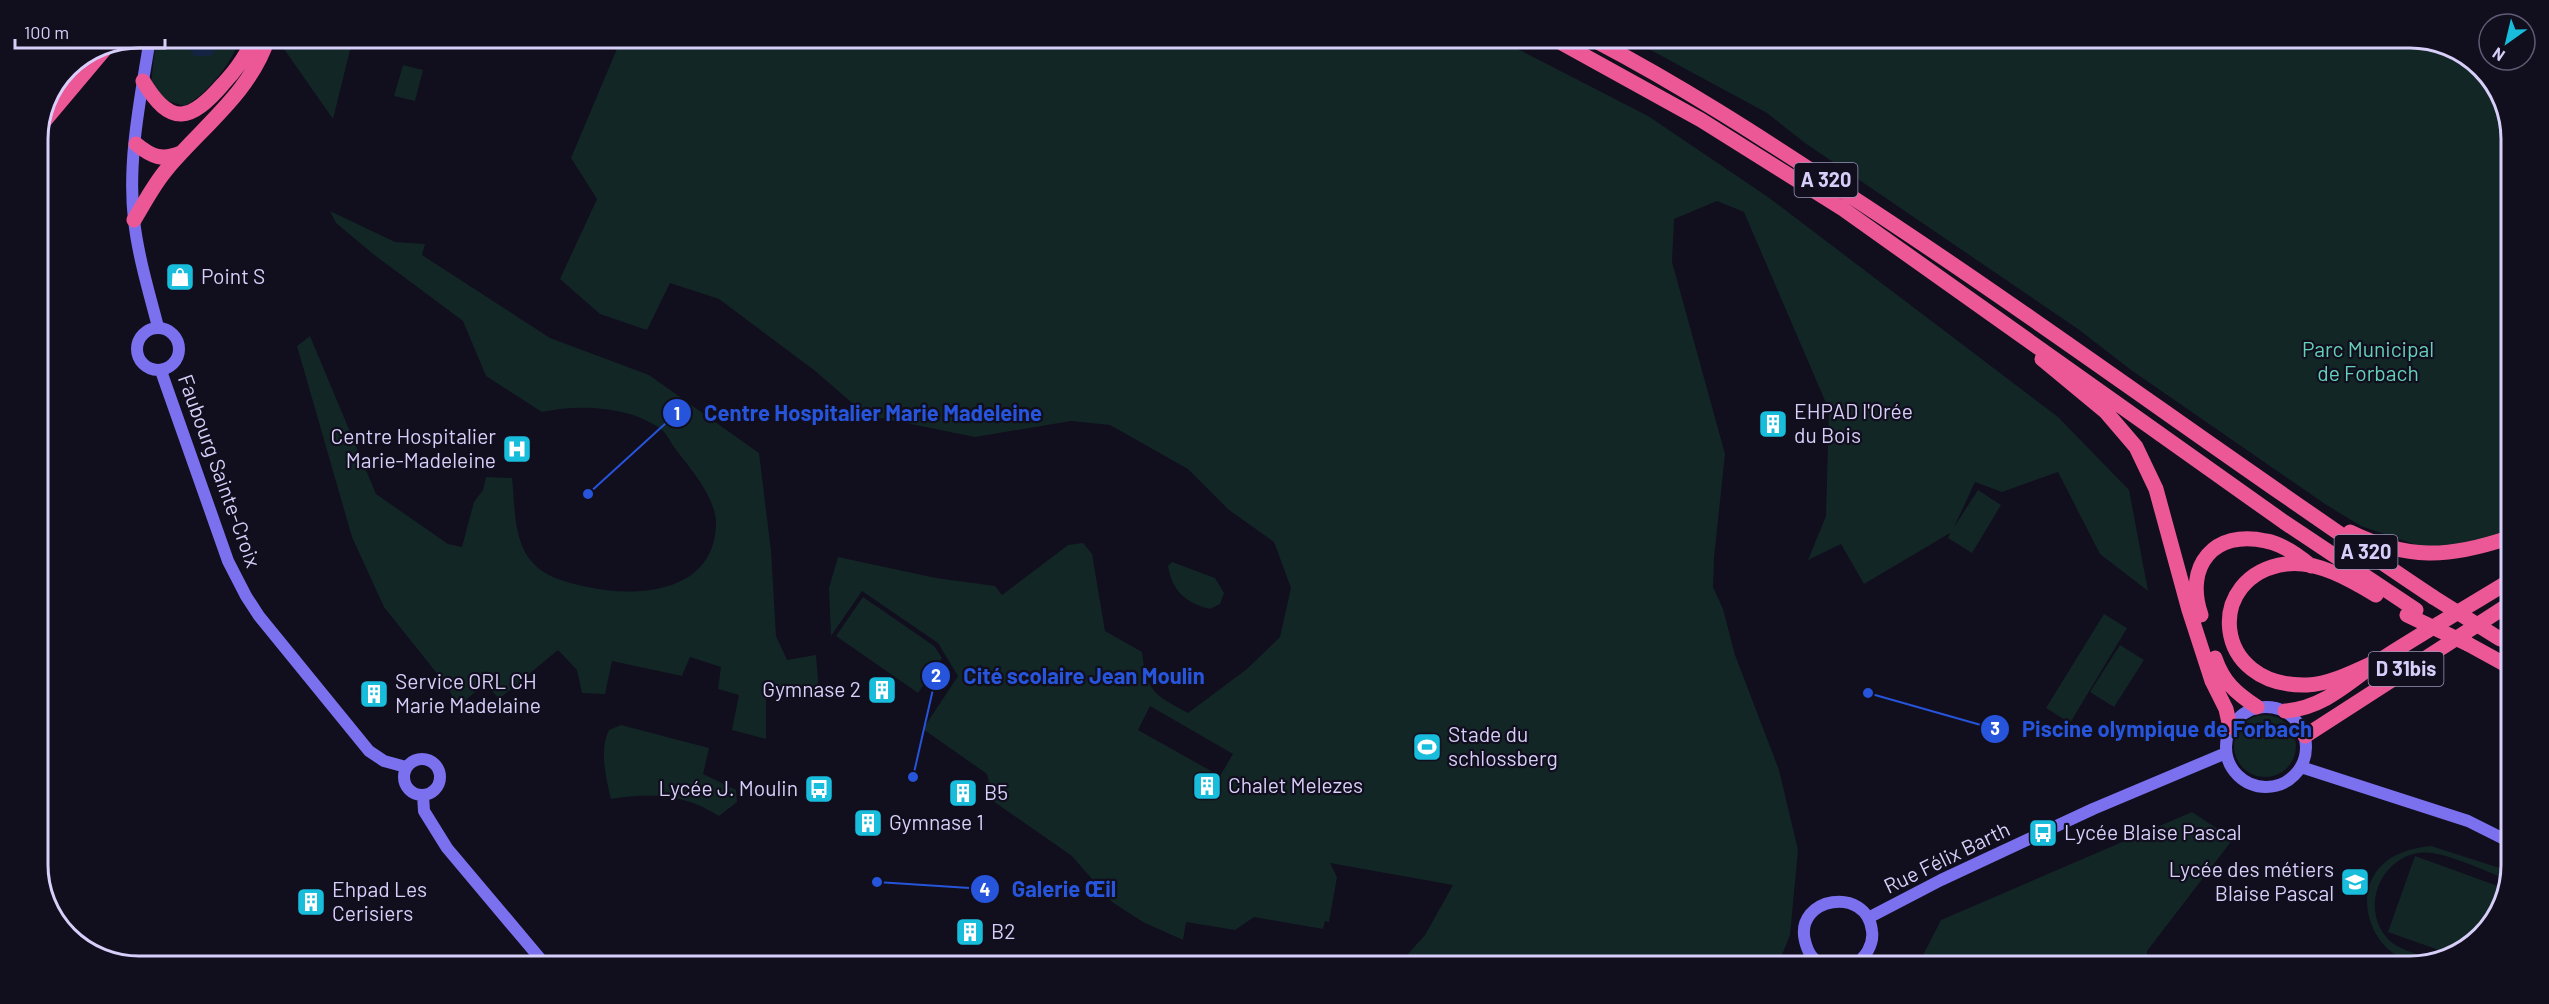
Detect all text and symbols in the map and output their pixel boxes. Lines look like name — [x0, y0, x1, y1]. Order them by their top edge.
scale bar — [15, 12, 165, 50]
north arrow — [2477, 12, 2537, 72]
text: 100 m — [24, 21, 69, 43]
text: N — [2489, 44, 2508, 66]
road number: A 320 — [1794, 163, 1858, 197]
shop icon: Point S — [164, 261, 196, 293]
place label: Point S — [201, 263, 265, 288]
park label: Parc Municipal de Forbach — [2302, 336, 2434, 385]
street label: Faubourg Sainte-Croix — [174, 371, 267, 570]
callout: Centre Hospitalier Marie Madeleine — [662, 393, 1054, 433]
place label: EHPAD l'Orée du Bois — [1794, 398, 1913, 447]
text: Centre Hospitalier Marie Madeleine — [704, 399, 1042, 425]
text: 1 — [674, 402, 680, 424]
building icon: EHPAD l'Orée du Bois — [1757, 408, 1789, 440]
place label: Centre Hospitalier Marie-Madeleine — [331, 423, 496, 472]
hospital icon: Centre Hospitalier Marie-Madeleine — [501, 433, 533, 465]
road number: A 320 — [2334, 535, 2398, 569]
road number: D 31bis — [2368, 652, 2444, 686]
callout: Cité scolaire Jean Moulin — [921, 656, 1216, 696]
text: Cité scolaire Jean Moulin — [963, 662, 1205, 688]
text: 2 — [931, 664, 941, 686]
place label: Service ORL CH Marie Madelaine — [395, 668, 541, 717]
building icon: Gymnase 2 — [866, 674, 898, 706]
place label: Gymnase 2 — [762, 676, 861, 701]
building icon: Service ORL CH Marie Madelaine — [358, 678, 390, 710]
callout: Piscine olympique de Forbach — [1980, 709, 2325, 749]
text: Piscine olympique de Forbach — [2022, 715, 2312, 741]
text: 3 — [1990, 717, 2000, 739]
place label: Stade du schlossberg — [1448, 721, 1558, 770]
sports icon: Stade du schlossberg — [1411, 731, 1443, 763]
building icon: Chalet Melezes — [1191, 770, 1223, 802]
place label: Chalet Melezes — [1228, 772, 1363, 797]
bus stop icon: Lycée J. Moulin — [803, 773, 835, 805]
place label: Lycée J. Moulin — [658, 775, 798, 800]
building icon: B5 — [947, 777, 979, 809]
place label: B5 — [984, 779, 1008, 804]
building icon: Gymnase 1 — [852, 807, 884, 839]
place label: Gymnase 1 — [889, 809, 984, 834]
street label: Rue Félix Barth — [1879, 815, 2013, 898]
bus stop icon: Lycée Blaise Pascal — [2027, 817, 2059, 849]
place label: Lycée Blaise Pascal — [2064, 819, 2242, 844]
place label: Lycée des métiers Blaise Pascal — [2169, 856, 2334, 905]
school or university icon: Lycée des métiers Blaise Pascal — [2339, 866, 2371, 898]
callout: Galerie Œil — [970, 869, 1128, 909]
text: Galerie Œil — [1012, 875, 1116, 901]
place label: Ehpad Les Cerisiers — [332, 876, 427, 925]
text: 4 — [980, 878, 991, 900]
building icon: Ehpad Les Cerisiers — [295, 886, 327, 918]
building icon: B2 — [954, 916, 986, 948]
place label: B2 — [991, 918, 1015, 943]

